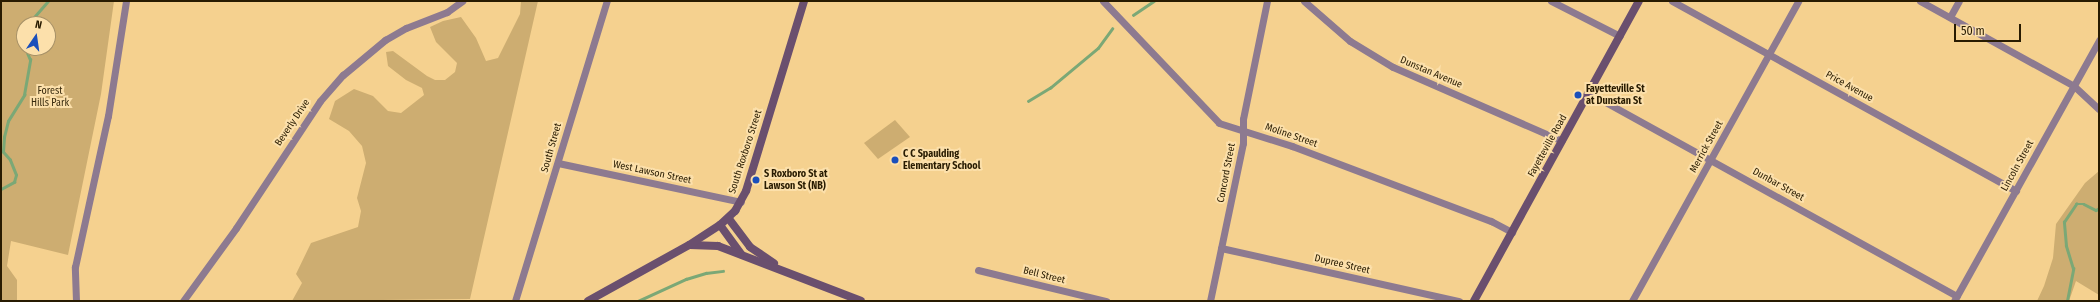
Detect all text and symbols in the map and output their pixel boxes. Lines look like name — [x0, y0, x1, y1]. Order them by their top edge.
north arrow — [16, 16, 56, 56]
scale bar — [1956, 16, 2023, 42]
text: N — [34, 18, 43, 32]
text: 50 m — [1961, 24, 1985, 38]
street label: Dunstan Avenue — [1398, 55, 1464, 91]
street label: Price Avenue — [1823, 69, 1875, 105]
place label: Fayetteville St at Dunstan St — [1586, 83, 1645, 106]
park label: Forest Hills Park — [31, 85, 69, 108]
marker: Fayetteville St at Dunstan St — [1573, 90, 1583, 100]
street label: Beverly Drive — [273, 97, 313, 149]
street label: South Roxboro Street — [727, 109, 765, 195]
street label: Fayetteville Road — [1526, 113, 1570, 179]
street label: Merrick Street — [1688, 119, 1726, 175]
street label: Moline Street — [1263, 121, 1319, 151]
street label: South Street — [539, 122, 565, 174]
street label: Lincoln Street — [1999, 138, 2037, 194]
street label: Concord Street — [1215, 142, 1239, 204]
place label: C C Spaulding Elementary School — [903, 148, 980, 172]
marker: C C Spaulding Elementary School — [890, 155, 900, 165]
street label: West Lawson Street — [612, 159, 692, 187]
street label: Dunbar Street — [1750, 166, 1806, 204]
place label: S Roxboro St at Lawson St (NB) — [764, 168, 827, 192]
marker: S Roxboro St at Lawson St (NB) — [751, 175, 761, 185]
street label: Dupree Street — [1313, 253, 1371, 277]
street label: Bell Street — [1022, 265, 1066, 287]

